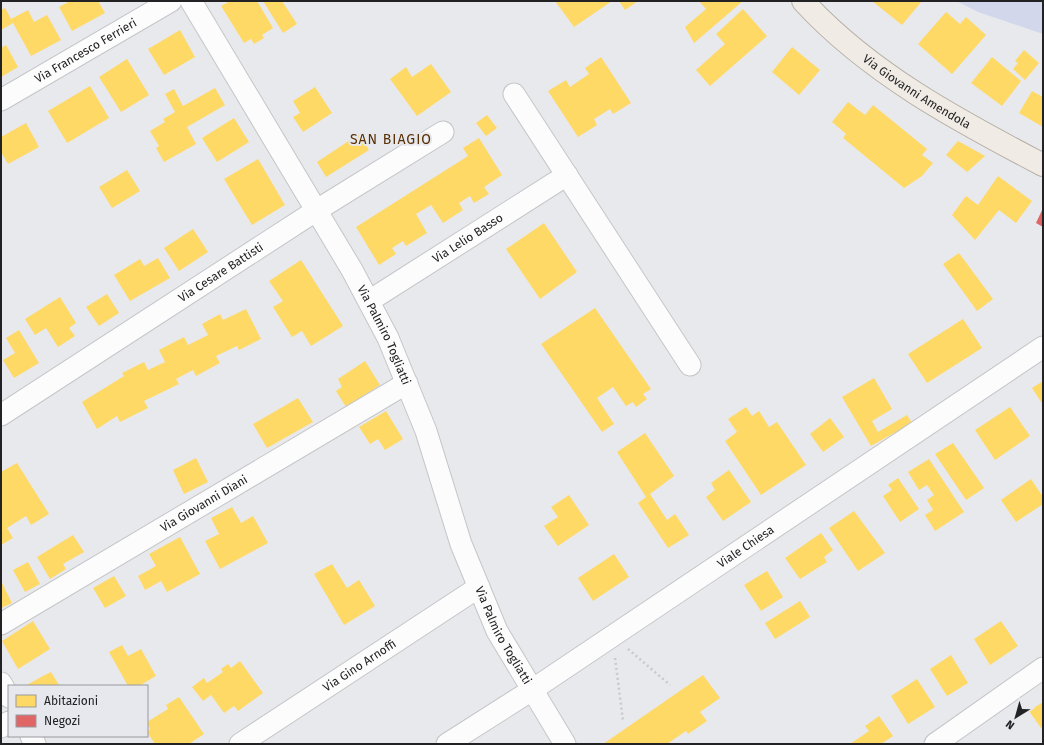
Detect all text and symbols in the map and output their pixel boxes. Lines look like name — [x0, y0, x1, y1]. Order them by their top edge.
street label: Via Francesco Ferrieri — [32, 16, 139, 86]
street label: Via Giovanni Amendola — [860, 52, 973, 132]
district label: SAN BIAGIO — [350, 131, 432, 148]
street label: Via Lelio Basso — [430, 211, 506, 266]
street label: Via Cesare Battisti — [176, 240, 266, 305]
street label: Via Palmiro Togliatti — [354, 283, 413, 387]
street label: Via Giovanni Diani — [158, 472, 250, 535]
street label: Viale Chiesa — [715, 523, 777, 571]
street label: Via Palmiro Togliatti — [472, 584, 534, 687]
street label: Via Gino Arnoffi — [320, 636, 399, 695]
legend — [8, 685, 148, 737]
text: Abitazioni — [44, 694, 98, 708]
north arrow — [996, 697, 1036, 737]
text: Negozi — [44, 714, 80, 728]
text: N — [1003, 717, 1017, 732]

